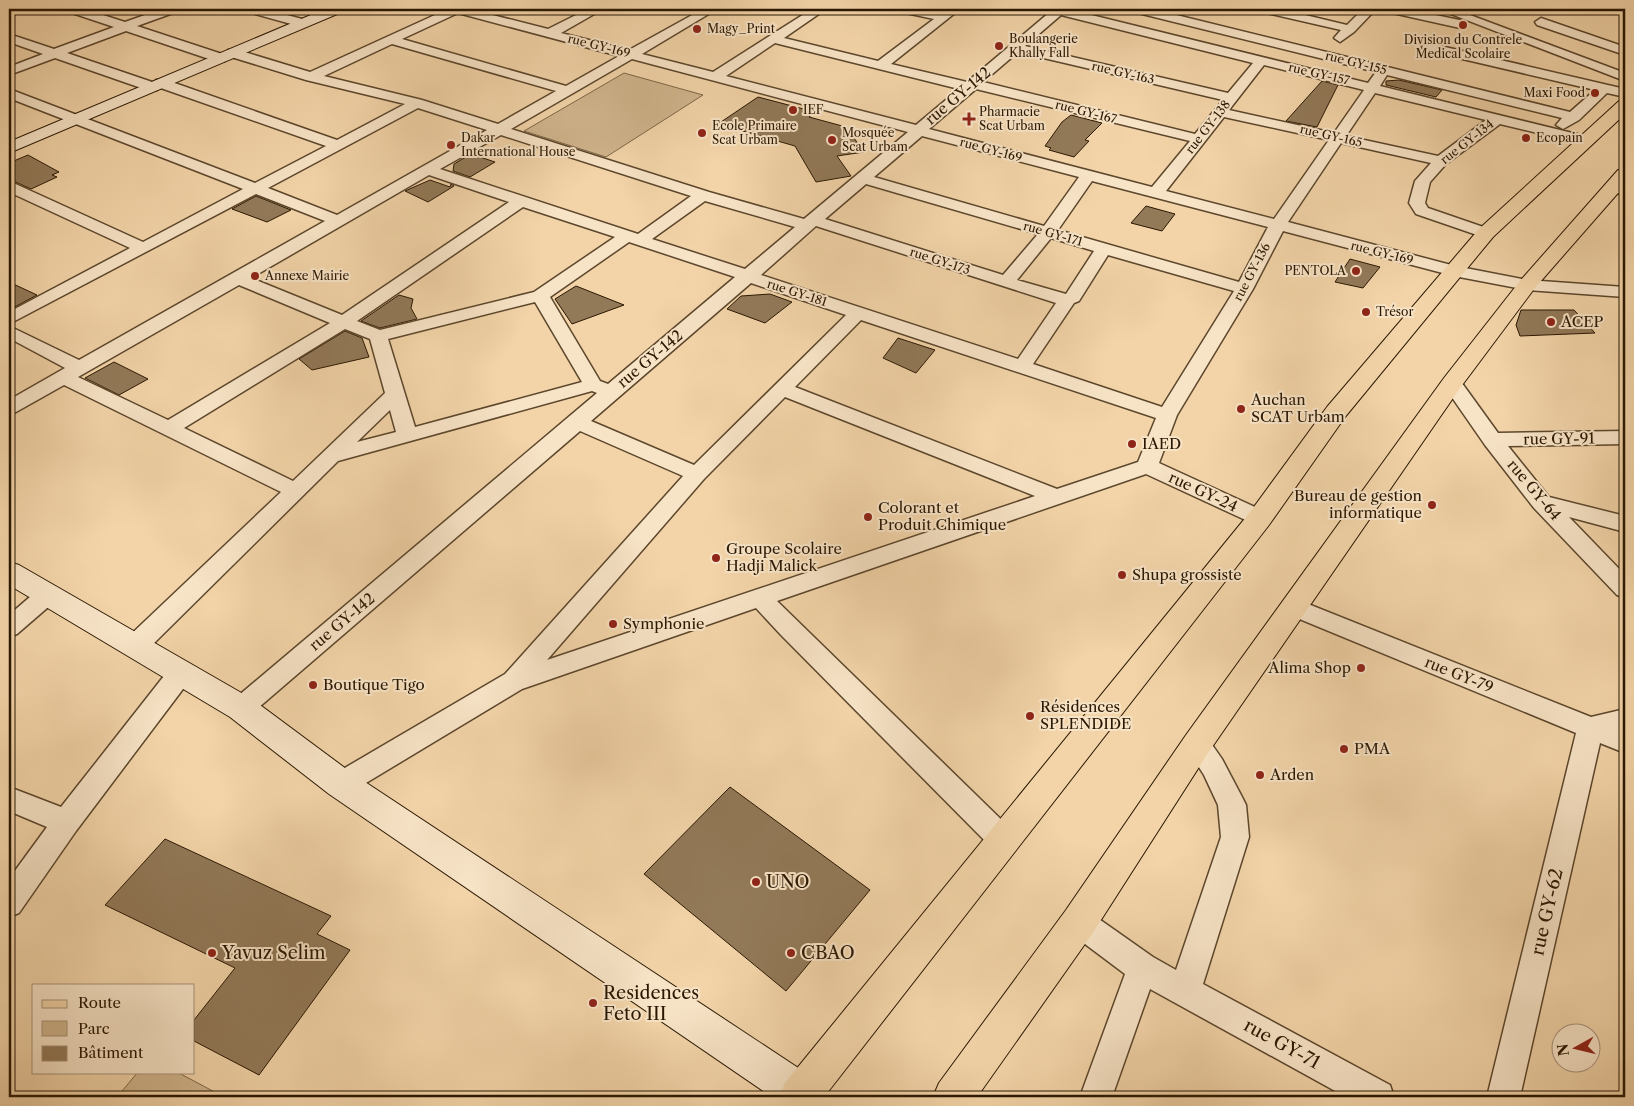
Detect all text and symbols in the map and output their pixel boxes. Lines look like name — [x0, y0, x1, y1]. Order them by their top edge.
marker: Division du Contrele Medical Scolaire — [1457, 19, 1469, 31]
place label: Magy_Print — [707, 21, 776, 36]
marker: Magy_Print — [691, 23, 703, 35]
street label: rue GY-169 — [566, 30, 632, 61]
place label: Boulangerie Khally Fall — [1009, 31, 1078, 60]
place label: Division du Contrele Medical Scolaire — [1404, 32, 1523, 61]
marker: Boulangerie Khally Fall — [993, 40, 1005, 52]
street label: rue GY-155 — [1324, 48, 1389, 77]
street label: rue GY-163 — [1090, 58, 1156, 87]
street label: rue GY-157 — [1287, 59, 1351, 88]
street label: rue GY-142 — [921, 63, 994, 129]
place label: Maxi Food — [1523, 85, 1586, 100]
marker: Maxi Food — [1589, 87, 1601, 99]
street label: rue GY-167 — [1054, 97, 1118, 126]
street label: rue GY-138 — [1182, 97, 1233, 156]
place label: IEF — [803, 102, 824, 117]
marker: IEF — [787, 104, 799, 116]
place label: Pharmacie Scat Urbam — [979, 104, 1045, 133]
marker: Pharmacie Scat Urbam — [963, 113, 975, 125]
street label: rue GY-134 — [1437, 116, 1496, 167]
place label: Ecole Primaire Scat Urbam — [712, 118, 797, 147]
street label: rue GY-165 — [1298, 121, 1364, 150]
place label: Mosquée Scat Urbam — [842, 125, 908, 154]
marker: Ecole Primaire Scat Urbam — [696, 127, 708, 139]
place label: Dakar International House — [461, 130, 576, 159]
place label: Ecopain — [1536, 130, 1583, 145]
marker: Ecopain — [1520, 132, 1532, 144]
marker: Mosquée Scat Urbam — [826, 134, 838, 146]
street label: rue GY-169 — [958, 134, 1024, 165]
marker: Dakar International House — [445, 139, 457, 151]
street label: rue GY-171 — [1022, 218, 1085, 249]
street label: rue GY-169 — [1349, 237, 1415, 268]
street label: rue GY-136 — [1230, 240, 1273, 303]
street label: rue GY-173 — [908, 244, 972, 277]
place label: PENTOLA — [1284, 263, 1347, 278]
marker: PENTOLA — [1350, 265, 1362, 277]
place label: Annexe Mairie — [264, 268, 349, 283]
marker: Annexe Mairie — [249, 270, 261, 282]
street label: rue GY-181 — [765, 276, 829, 309]
place label: Trésor — [1376, 304, 1414, 319]
marker: Trésor — [1360, 306, 1372, 318]
place label: ACEP — [1560, 312, 1604, 331]
marker: ACEP — [1545, 316, 1557, 328]
street label: rue GY-142 — [613, 326, 686, 392]
place label: Auchan SCAT Urbam — [1250, 390, 1345, 426]
marker: Auchan SCAT Urbam — [1235, 403, 1247, 415]
street label: rue GY-91 — [1523, 428, 1596, 449]
place label: IAED — [1142, 434, 1181, 453]
marker: IAED — [1126, 438, 1138, 450]
street label: rue GY-64 — [1503, 455, 1565, 524]
street label: rue GY-24 — [1166, 467, 1241, 516]
place label: Bureau de gestion informatique — [1294, 486, 1423, 522]
place label: Colorant et Produit Chimique — [878, 498, 1006, 534]
marker: Bureau de gestion informatique — [1426, 499, 1438, 511]
marker: Colorant et Produit Chimique — [862, 511, 874, 523]
place label: Groupe Scolaire Hadji Malick — [726, 539, 842, 575]
marker: Groupe Scolaire Hadji Malick — [710, 552, 722, 564]
place label: Shupa grossiste — [1132, 565, 1242, 584]
marker: Shupa grossiste — [1116, 569, 1128, 581]
street label: rue GY-142 — [305, 589, 378, 655]
place label: Symphonie — [623, 614, 704, 633]
marker: Symphonie — [607, 618, 619, 630]
street label: rue GY-79 — [1422, 652, 1496, 697]
place label: Alima Shop — [1267, 658, 1351, 677]
marker: Alima Shop — [1355, 662, 1367, 674]
place label: Boutique Tigo — [323, 675, 425, 694]
marker: Boutique Tigo — [307, 679, 319, 691]
place label: Résidences SPLENDIDE — [1040, 697, 1131, 733]
marker: Résidences SPLENDIDE — [1024, 710, 1036, 722]
place label: PMA — [1354, 739, 1391, 758]
marker: PMA — [1338, 743, 1350, 755]
place label: Arden — [1269, 765, 1315, 784]
marker: Arden — [1254, 769, 1266, 781]
street label: rue GY-62 — [1526, 866, 1568, 958]
place label: UNO — [766, 871, 810, 893]
marker: UNO — [750, 876, 762, 888]
place label: Yavuz Selim — [221, 942, 326, 964]
place label: CBAO — [801, 942, 855, 964]
marker: Yavuz Selim — [206, 947, 218, 959]
marker: CBAO — [785, 947, 797, 959]
place label: Residences Feto III — [603, 982, 699, 1025]
legend — [32, 984, 195, 1074]
text: Route — [78, 993, 121, 1012]
marker: Residences Feto III — [587, 997, 599, 1009]
street label: rue GY-71 — [1240, 1014, 1324, 1074]
text: Parc — [78, 1019, 110, 1038]
north arrow — [1552, 1024, 1602, 1074]
text: Bâtiment — [78, 1043, 144, 1062]
text: N — [1553, 1043, 1573, 1057]

